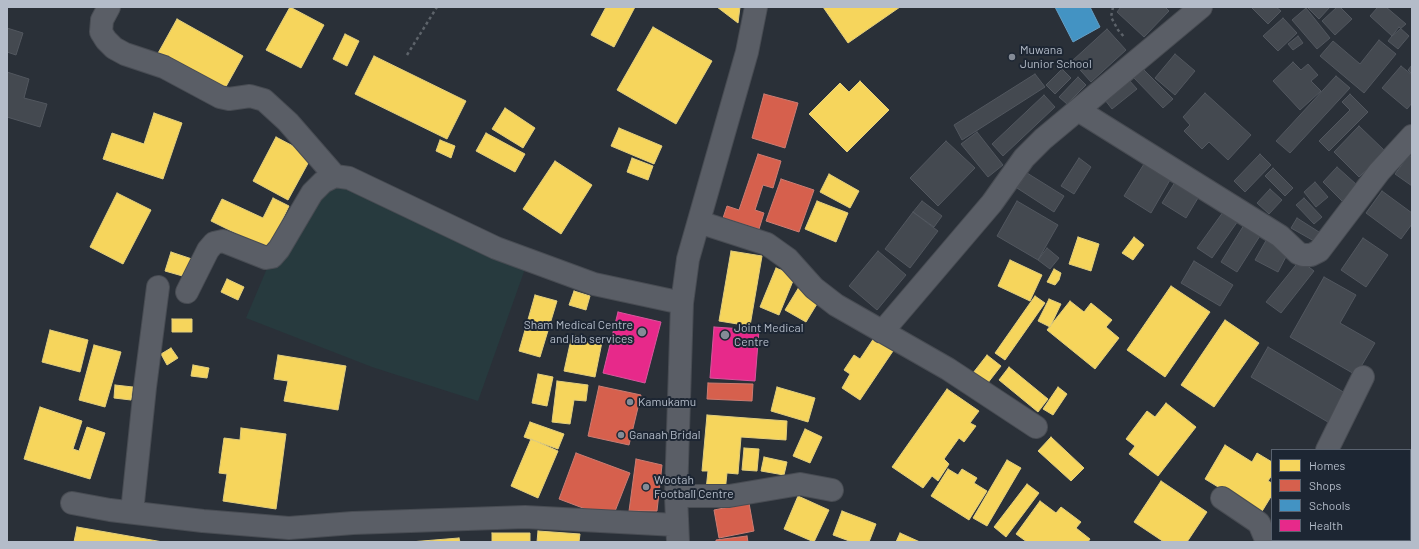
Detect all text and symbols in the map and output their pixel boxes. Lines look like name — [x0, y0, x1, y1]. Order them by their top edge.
place label: Muwana Junior School — [1020, 43, 1092, 71]
marker: Muwana Junior School — [1007, 52, 1017, 62]
place label: Sham Medical Centre and lab services — [524, 318, 633, 346]
place label: Joint Medical Centre — [734, 321, 803, 349]
marker: Sham Medical Centre and lab services — [636, 326, 648, 338]
marker: Joint Medical Centre — [719, 329, 731, 341]
place label: Kamukamu — [638, 395, 696, 409]
marker: Kamukamu — [625, 397, 635, 407]
place label: Ganaah Bridal — [629, 428, 700, 442]
marker: Ganaah Bridal — [616, 430, 626, 440]
legend — [1271, 449, 1411, 541]
text: Homes — [1309, 458, 1345, 472]
place label: Wootah Football Centre — [654, 473, 734, 501]
text: Shops — [1309, 478, 1341, 492]
marker: Wootah Football Centre — [641, 482, 651, 492]
text: Schools — [1309, 498, 1350, 512]
text: Health — [1309, 518, 1343, 532]

